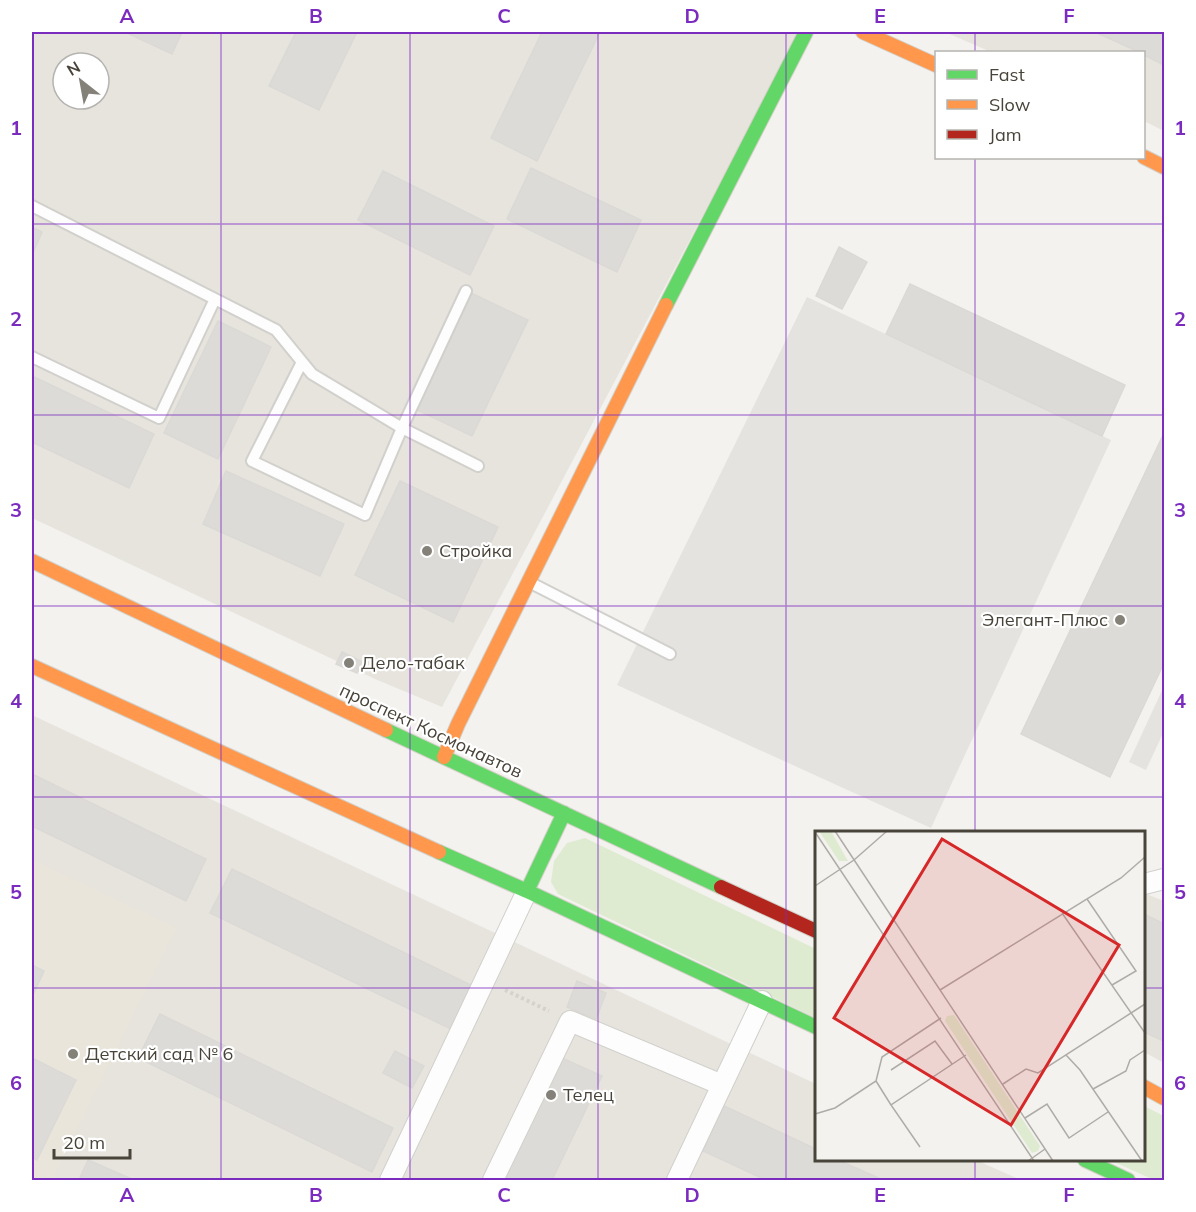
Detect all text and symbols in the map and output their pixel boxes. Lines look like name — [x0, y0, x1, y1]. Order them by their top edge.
text: A — [120, 3, 135, 28]
text: B — [309, 3, 323, 28]
text: C — [497, 3, 511, 28]
text: D — [684, 3, 700, 28]
text: E — [874, 3, 886, 28]
text: F — [1063, 3, 1075, 28]
north arrow — [51, 51, 111, 111]
legend — [935, 51, 1145, 159]
text: N — [63, 56, 84, 80]
text: Fast — [989, 63, 1025, 86]
text: Slow — [989, 93, 1031, 116]
text: 1 — [10, 115, 22, 140]
text: 1 — [1174, 115, 1186, 140]
text: Jam — [989, 123, 1022, 146]
text: 2 — [10, 306, 22, 331]
text: 2 — [1174, 306, 1186, 331]
text: 3 — [10, 497, 22, 522]
text: 3 — [1174, 497, 1186, 522]
place label: Стройка — [439, 539, 512, 562]
marker: Стройка — [420, 544, 434, 558]
place label: Элегант-Плюс — [982, 608, 1108, 631]
marker: Элегант-Плюс — [1113, 613, 1127, 627]
place label: Дело-табак — [361, 651, 465, 674]
marker: Дело-табак — [342, 656, 356, 670]
street label: проспект Космонавтов — [336, 678, 526, 783]
text: 4 — [10, 688, 22, 713]
text: 4 — [1174, 688, 1186, 713]
inset map — [815, 831, 1145, 1161]
text: 5 — [10, 879, 22, 904]
text: 5 — [1174, 879, 1186, 904]
place label: Детский сад № 6 — [85, 1042, 233, 1065]
marker: Детский сад № 6 — [66, 1047, 80, 1061]
text: 6 — [10, 1070, 22, 1095]
text: 6 — [1174, 1070, 1186, 1095]
place label: Телец — [563, 1083, 614, 1106]
marker: Телец — [544, 1088, 558, 1102]
scale bar — [54, 1122, 130, 1160]
text: 20 m — [63, 1131, 105, 1154]
text: A — [120, 1182, 135, 1207]
text: B — [309, 1182, 323, 1207]
text: C — [497, 1182, 511, 1207]
text: D — [684, 1182, 700, 1207]
text: E — [874, 1182, 886, 1207]
text: F — [1063, 1182, 1075, 1207]

